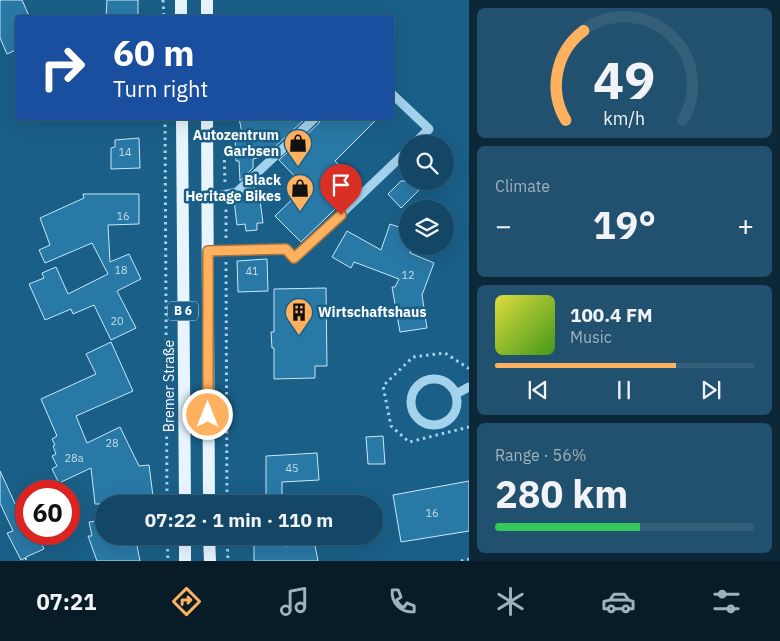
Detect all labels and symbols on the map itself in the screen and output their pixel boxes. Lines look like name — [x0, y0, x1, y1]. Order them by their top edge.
place label: Autozentrum Garbsen — [193, 126, 279, 160]
shop icon: Autozentrum Garbsen — [283, 128, 313, 167]
house number: 14 — [118, 145, 132, 159]
pin — [320, 164, 362, 215]
place label: Black Heritage Bikes — [185, 171, 282, 205]
shop icon: Black Heritage Bikes — [285, 173, 315, 212]
house number: 16 — [116, 209, 130, 223]
house number: 18 — [114, 263, 128, 277]
house number: 41 — [245, 264, 259, 278]
house number: 12 — [401, 268, 415, 282]
building icon: Wirtschaftshaus — [284, 297, 314, 336]
road number: B 6 — [168, 302, 198, 321]
place label: Wirtschaftshaus — [318, 303, 427, 321]
house number: 20 — [110, 314, 124, 328]
street label: Bremer Straße — [160, 339, 178, 432]
position arrow — [181, 388, 233, 440]
house number: 28 — [105, 436, 119, 450]
house number: 28a — [64, 451, 84, 465]
house number: 45 — [285, 461, 299, 475]
speed limit sign: 60 — [15, 480, 80, 545]
house number: 16 — [425, 506, 439, 520]

